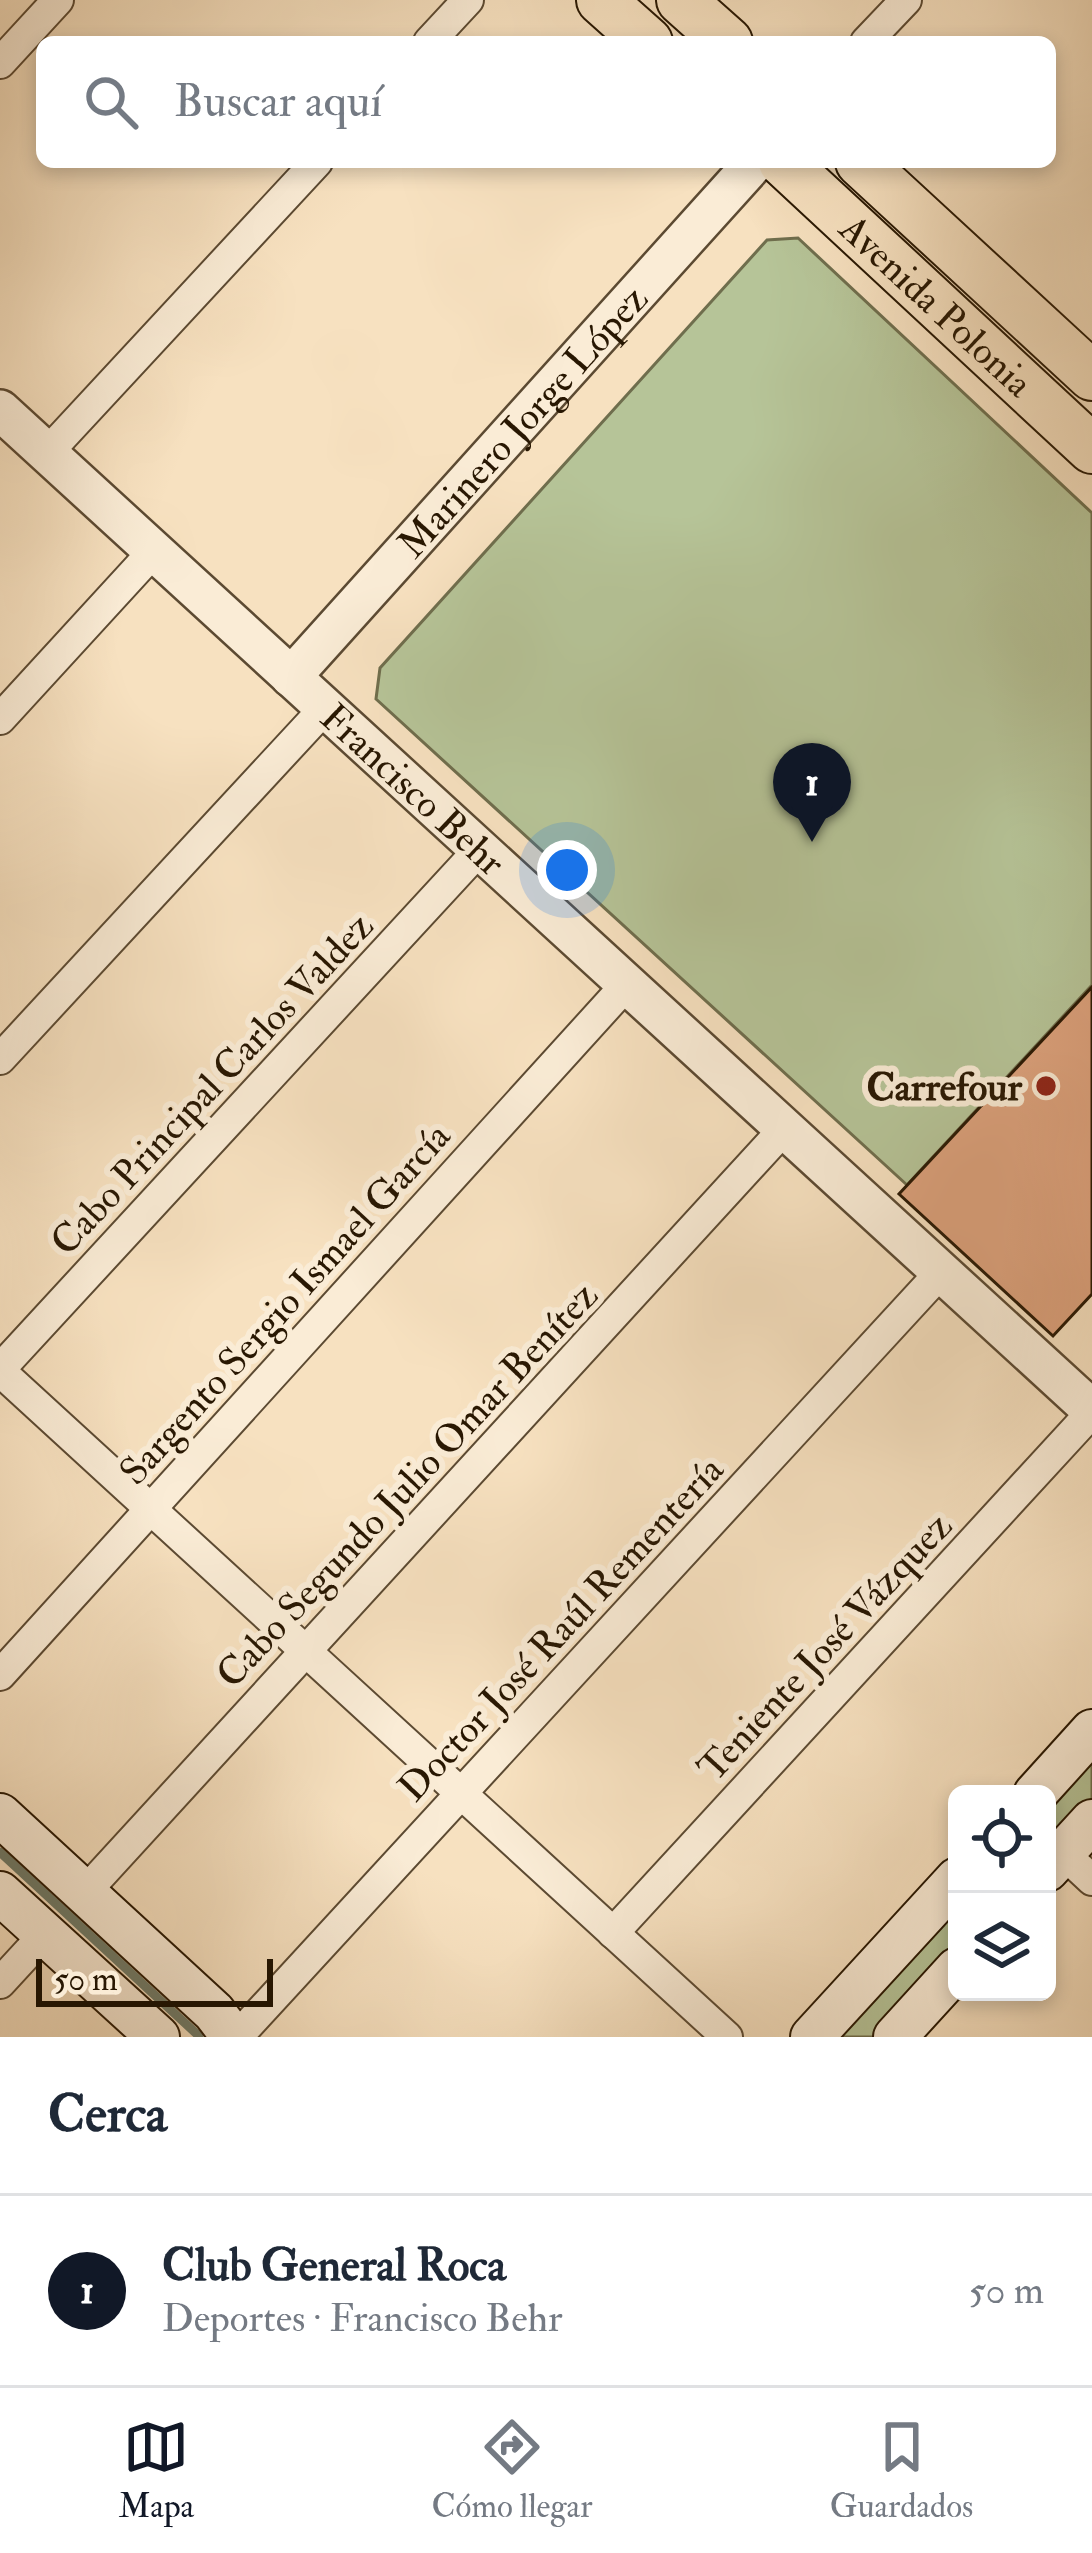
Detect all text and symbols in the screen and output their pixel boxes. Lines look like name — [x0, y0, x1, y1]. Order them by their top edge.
search box — [36, 36, 1056, 168]
icon: search — [78, 69, 144, 135]
text: Buscar aquí — [174, 74, 382, 130]
street label: Avenida Polonia — [828, 204, 1043, 408]
street label: Marinero Jorge López — [388, 275, 659, 568]
street label: Francisco Behr — [310, 693, 516, 887]
pin: 1 — [773, 743, 851, 842]
your location — [537, 840, 597, 900]
street label: Cabo Principal Carlos Valdez — [40, 902, 384, 1266]
place label: Carrefour — [866, 1063, 1022, 1112]
marker: Carrefour — [1033, 1073, 1059, 1099]
street label: Sargento Sergio Ismael García — [109, 1112, 462, 1495]
street label: Cabo Segundo Julio Omar Benítez — [206, 1272, 608, 1698]
street label: Doctor José Raúl Rementería — [388, 1445, 735, 1812]
street label: Teniente José Vázquez — [688, 1502, 963, 1792]
map controls — [948, 1785, 1056, 2001]
button: locate — [948, 1785, 1056, 1893]
button: layers — [948, 1893, 1056, 2001]
scale bar — [36, 1953, 273, 2006]
text: 50 m — [54, 1959, 118, 2000]
text: Cerca — [48, 2083, 167, 2147]
text: Club General Roca — [162, 2238, 506, 2294]
text: 1 — [80, 2266, 94, 2315]
text: 50 m — [969, 2266, 1044, 2315]
text: Deportes · Francisco Behr — [162, 2294, 562, 2343]
tab: Mapa — [119, 2414, 194, 2527]
tab: Cómo llegar — [431, 2414, 592, 2527]
tab: Guardados — [830, 2414, 973, 2527]

